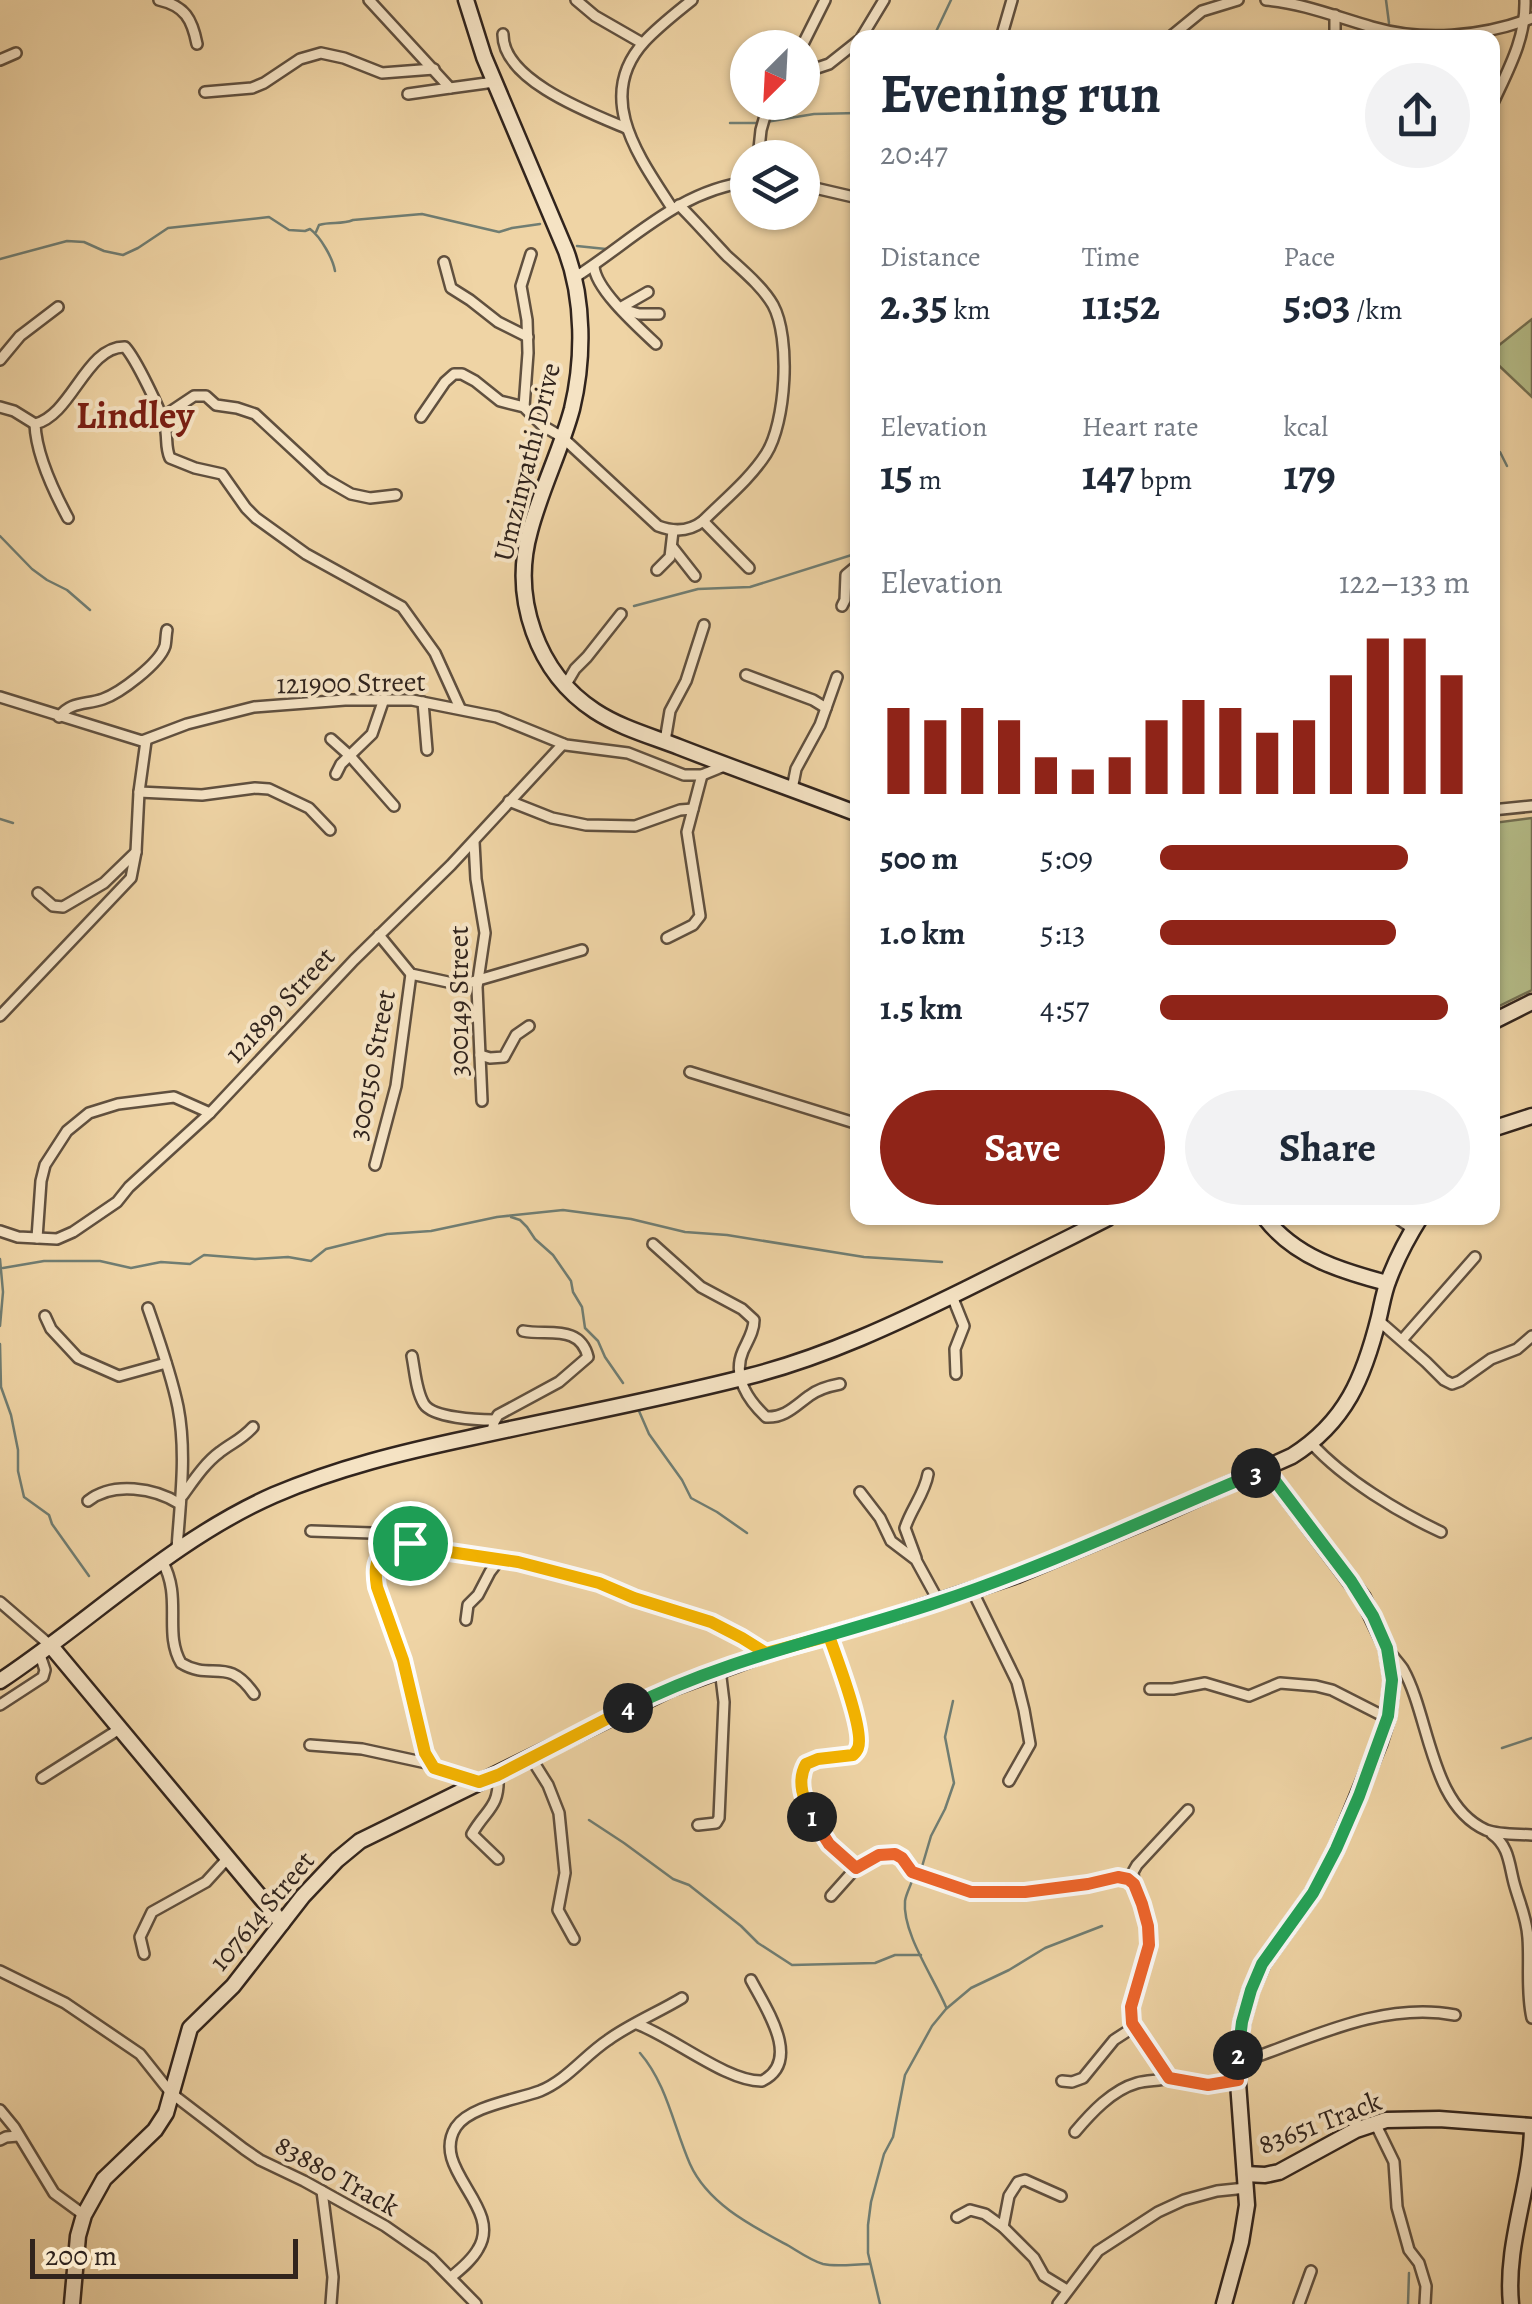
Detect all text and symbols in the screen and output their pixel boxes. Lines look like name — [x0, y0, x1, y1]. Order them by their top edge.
north arrow — [730, 30, 820, 120]
map controls — [730, 30, 820, 230]
text: Evening run — [880, 56, 1161, 131]
button: share — [1365, 63, 1470, 168]
text: 20:47 — [880, 131, 948, 175]
button: layers — [730, 140, 820, 230]
text: Distance — [880, 238, 980, 276]
text: Time — [1082, 238, 1140, 276]
text: Pace — [1283, 238, 1335, 276]
text: 2.35 — [880, 276, 948, 333]
text: 11:52 — [1082, 276, 1160, 333]
text: 5:03 — [1283, 276, 1350, 333]
text: km — [948, 291, 991, 329]
text: /km — [1350, 291, 1402, 329]
street label: Umzinyathi Drive — [484, 359, 570, 565]
district label: Lindley — [76, 389, 195, 441]
text: Elevation — [880, 408, 987, 446]
text: Heart rate — [1082, 408, 1199, 446]
text: kcal — [1283, 408, 1328, 446]
text: 15 — [880, 446, 913, 503]
text: 147 — [1082, 446, 1134, 503]
text: 179 — [1283, 446, 1336, 503]
text: m — [913, 461, 942, 499]
text: bpm — [1134, 461, 1192, 499]
text: Elevation — [880, 560, 1003, 604]
text: 122–133 m — [1339, 560, 1470, 604]
street label: 121900 Street — [276, 663, 426, 703]
text: 500 m — [880, 836, 958, 880]
text: 5:09 — [1040, 836, 1093, 880]
text: 1.0 km — [880, 911, 965, 955]
text: 5:13 — [1040, 911, 1086, 955]
street label: 300149 Street — [440, 926, 478, 1076]
street label: 121899 Street — [216, 939, 344, 1071]
text: 1.5 km — [880, 986, 963, 1030]
text: 4:57 — [1040, 986, 1089, 1030]
street label: 300150 Street — [339, 987, 405, 1143]
button: Save — [880, 1090, 1165, 1205]
button: Share — [1185, 1090, 1470, 1205]
pin: 3 — [1231, 1448, 1281, 1498]
text: 3 — [1250, 1454, 1262, 1492]
pin — [368, 1501, 453, 1586]
icon: arrive — [383, 1516, 438, 1571]
pin: 4 — [603, 1683, 653, 1733]
text: 4 — [621, 1689, 635, 1727]
pin: 1 — [787, 1792, 837, 1842]
text: 1 — [807, 1798, 817, 1836]
street label: 107614 Street — [201, 1843, 323, 1979]
pin: 2 — [1213, 2030, 1263, 2080]
text: 2 — [1231, 2036, 1245, 2074]
street label: 83651 Track — [1253, 2082, 1387, 2164]
street label: 83880 Track — [268, 2126, 406, 2226]
scale bar — [30, 2234, 298, 2278]
text: 200 m — [45, 2237, 117, 2275]

